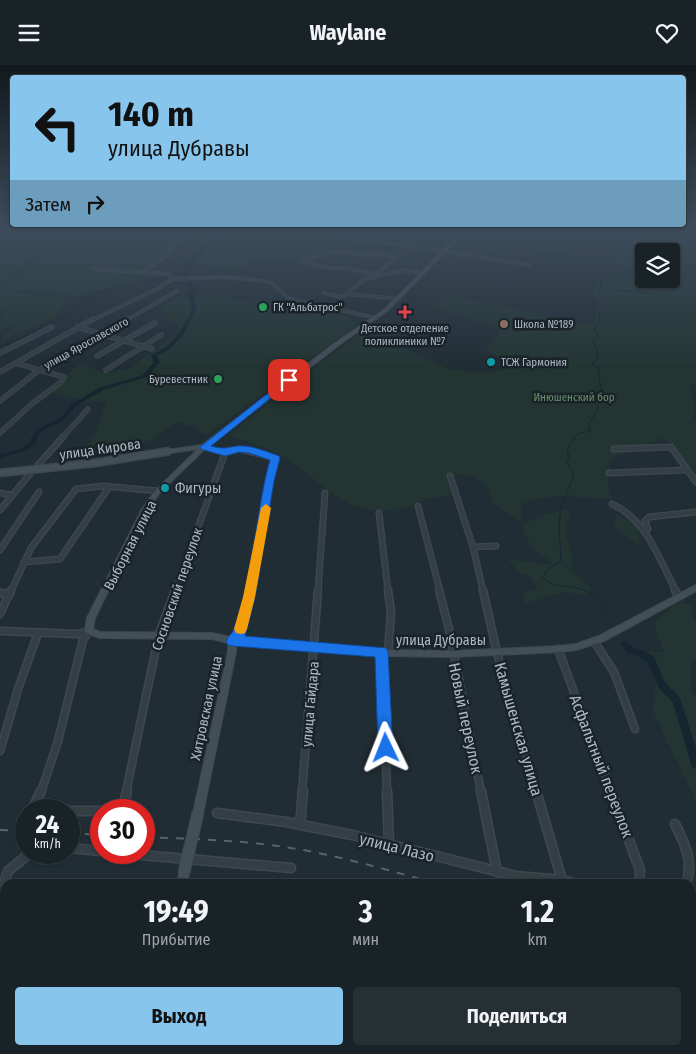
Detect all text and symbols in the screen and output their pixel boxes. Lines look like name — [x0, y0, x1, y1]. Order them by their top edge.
icon: menu — [15, 19, 43, 47]
text: Waylane — [310, 19, 386, 46]
icon: heart — [653, 19, 681, 47]
text: 140 m — [108, 93, 194, 135]
icon: left — [25, 95, 90, 160]
text: улица Дубравы — [108, 135, 250, 162]
icon: right — [81, 190, 109, 218]
text: Затем — [25, 193, 71, 216]
map controls — [635, 243, 680, 288]
button: layers — [635, 243, 680, 288]
marker: ГК "Альбатрос" — [257, 301, 269, 313]
place label: ГК "Альбатрос" — [273, 301, 343, 314]
marker: Детское отделение поликлиники №7 — [398, 305, 412, 319]
street label: улица Ярославского — [42, 315, 131, 372]
marker: Школа №189 — [498, 318, 510, 330]
place label: Школа №189 — [514, 318, 573, 331]
place label: Детское отделение поликлиники №7 — [360, 322, 449, 348]
marker: ТСЖ Гармония — [485, 356, 497, 368]
place label: ТСЖ Гармония — [501, 356, 567, 369]
pin — [268, 359, 310, 401]
icon: arrive — [275, 366, 303, 394]
place label: Буревестник — [149, 373, 209, 386]
marker: Буревестник — [212, 373, 224, 385]
park label: Инюшенский бор — [533, 391, 615, 404]
street label: улица Кирова — [58, 435, 142, 464]
place label: Фигуры — [175, 480, 221, 497]
marker: Фигуры — [159, 482, 171, 494]
street label: Выборная улица — [100, 497, 160, 593]
street label: Сосновский переулок — [148, 525, 207, 653]
street label: улица Дубравы — [396, 632, 486, 649]
street label: Хитровская улица — [187, 654, 226, 762]
street label: улица Гайдара — [298, 660, 323, 748]
street label: Камышенская улица — [490, 660, 547, 798]
street label: Новый переулок — [444, 661, 487, 776]
street label: Асфальтный переулок — [566, 692, 638, 841]
position arrow — [359, 721, 411, 773]
speed limit sign: 30 — [90, 799, 155, 864]
text: 24 — [36, 810, 59, 840]
street label: улица Лазо — [357, 829, 436, 866]
text: km/h — [34, 837, 61, 851]
text: 19:49 — [143, 894, 209, 930]
text: 3 — [359, 894, 373, 930]
text: 1.2 — [521, 894, 554, 930]
text: Прибытие — [142, 930, 210, 949]
text: мин — [352, 930, 379, 949]
text: km — [528, 930, 547, 949]
button: Выход — [15, 987, 343, 1045]
button: Поделиться — [353, 987, 681, 1045]

